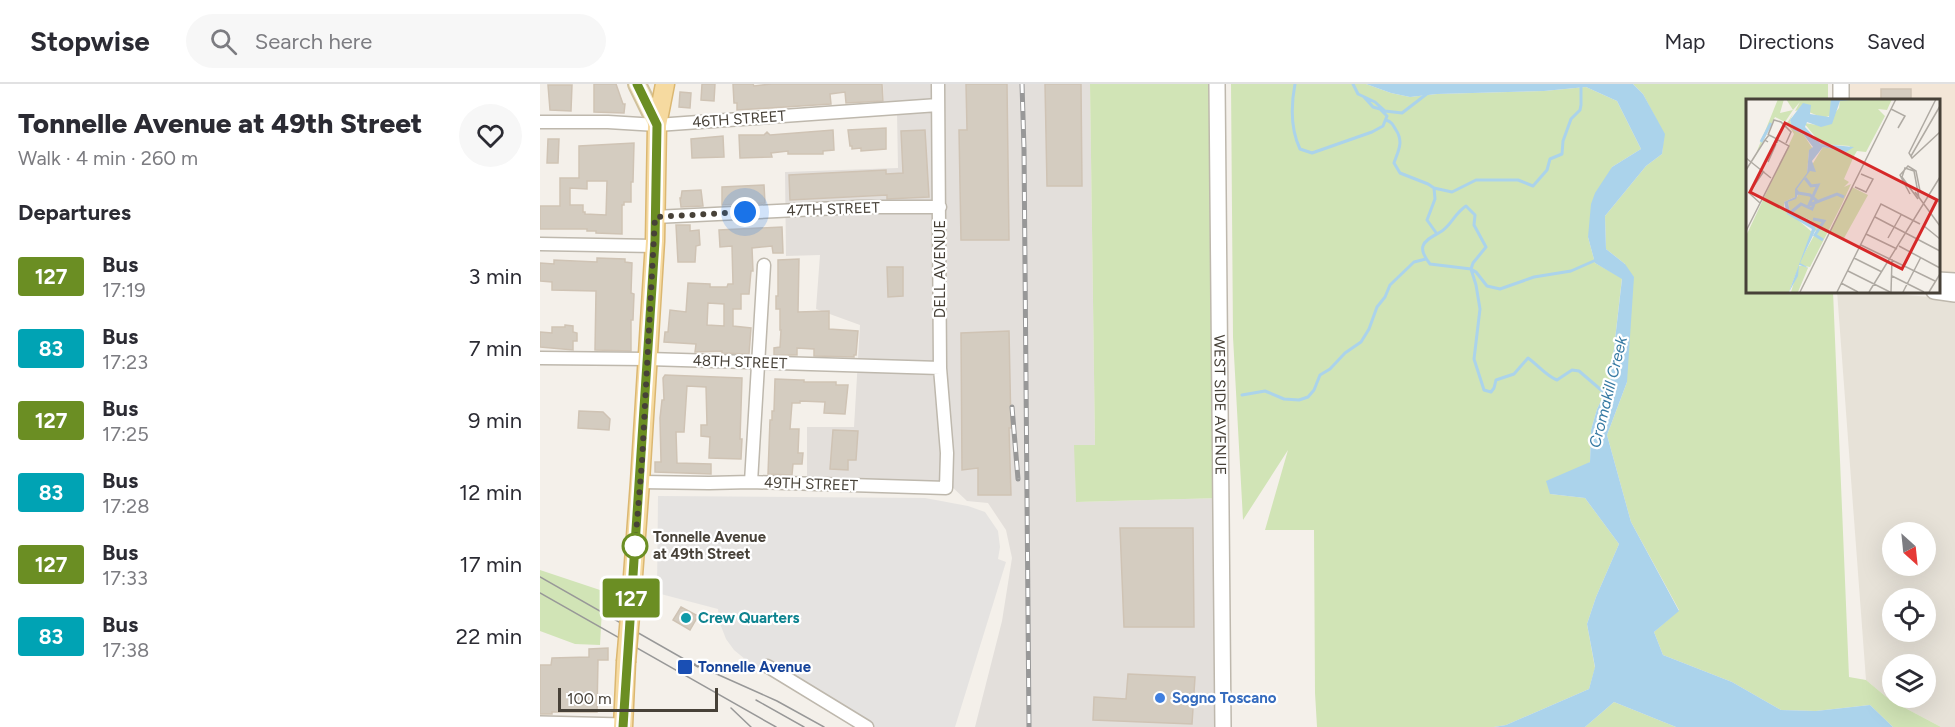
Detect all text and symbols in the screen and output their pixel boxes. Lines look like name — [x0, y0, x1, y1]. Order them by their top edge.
search box — [186, 14, 606, 68]
text: Stopwise — [30, 24, 150, 58]
icon: search — [207, 25, 240, 58]
text: Search here — [255, 28, 372, 55]
text: Map — [1664, 29, 1705, 54]
text: Directions — [1738, 29, 1834, 54]
text: Saved — [1867, 29, 1925, 54]
inset map — [1746, 99, 1940, 292]
button: heart — [459, 104, 522, 167]
text: Tonnelle Avenue at 49th Street — [18, 106, 422, 140]
street label: 46TH STREET — [691, 107, 787, 131]
text: Walk · 4 min · 260 m — [18, 146, 198, 170]
your location — [730, 197, 760, 227]
street label: 47TH STREET — [786, 198, 881, 220]
text: Departures — [18, 199, 131, 226]
street label: DELL AVENUE — [931, 220, 949, 318]
text: Bus — [102, 251, 138, 278]
text: 3 min — [468, 263, 522, 290]
text: 127 — [35, 264, 67, 289]
text: 17:19 — [102, 278, 146, 302]
text: Bus — [102, 323, 138, 350]
water label: Cromakill Creek — [1585, 333, 1631, 450]
text: 7 min — [469, 335, 522, 362]
street label: WEST SIDE AVENUE — [1210, 335, 1230, 475]
text: 83 — [39, 336, 63, 361]
text: 17:23 — [102, 350, 148, 374]
street label: 48TH STREET — [692, 351, 788, 373]
text: Bus — [102, 395, 138, 422]
text: 9 min — [468, 407, 522, 434]
text: 127 — [35, 408, 67, 433]
text: 17:25 — [102, 422, 149, 446]
text: Bus — [102, 467, 138, 494]
street label: 49TH STREET — [764, 473, 859, 495]
text: 12 min — [459, 479, 522, 506]
text: 83 — [39, 480, 63, 505]
text: 17:28 — [102, 494, 150, 518]
north arrow — [1882, 522, 1936, 576]
map controls — [1882, 522, 1936, 708]
place label: Tonnelle Avenue at 49th Street — [653, 528, 767, 563]
marker: Tonnelle Avenue at 49th Street — [622, 533, 648, 559]
text: Bus — [102, 539, 138, 566]
text: 17 min — [460, 551, 522, 578]
text: 127 — [35, 552, 67, 577]
text: 17:33 — [102, 566, 148, 590]
line badge: 127 — [596, 578, 665, 618]
text: 127 — [615, 586, 647, 611]
button: locate — [1882, 588, 1936, 642]
place label: Crew Quarters — [698, 609, 800, 627]
text: Bus — [102, 611, 138, 638]
marker: Crew Quarters — [679, 611, 693, 625]
text: 22 min — [456, 623, 522, 650]
text: 83 — [39, 624, 63, 649]
text: 17:38 — [102, 638, 149, 662]
button: layers — [1882, 654, 1936, 708]
marker: Tonnelle Avenue — [676, 658, 694, 676]
place label: Tonnelle Avenue — [698, 658, 812, 676]
scale bar — [558, 685, 718, 712]
text: 100 m — [567, 689, 612, 708]
place label: Sogno Toscano — [1172, 689, 1277, 707]
marker: Sogno Toscano — [1153, 691, 1167, 705]

